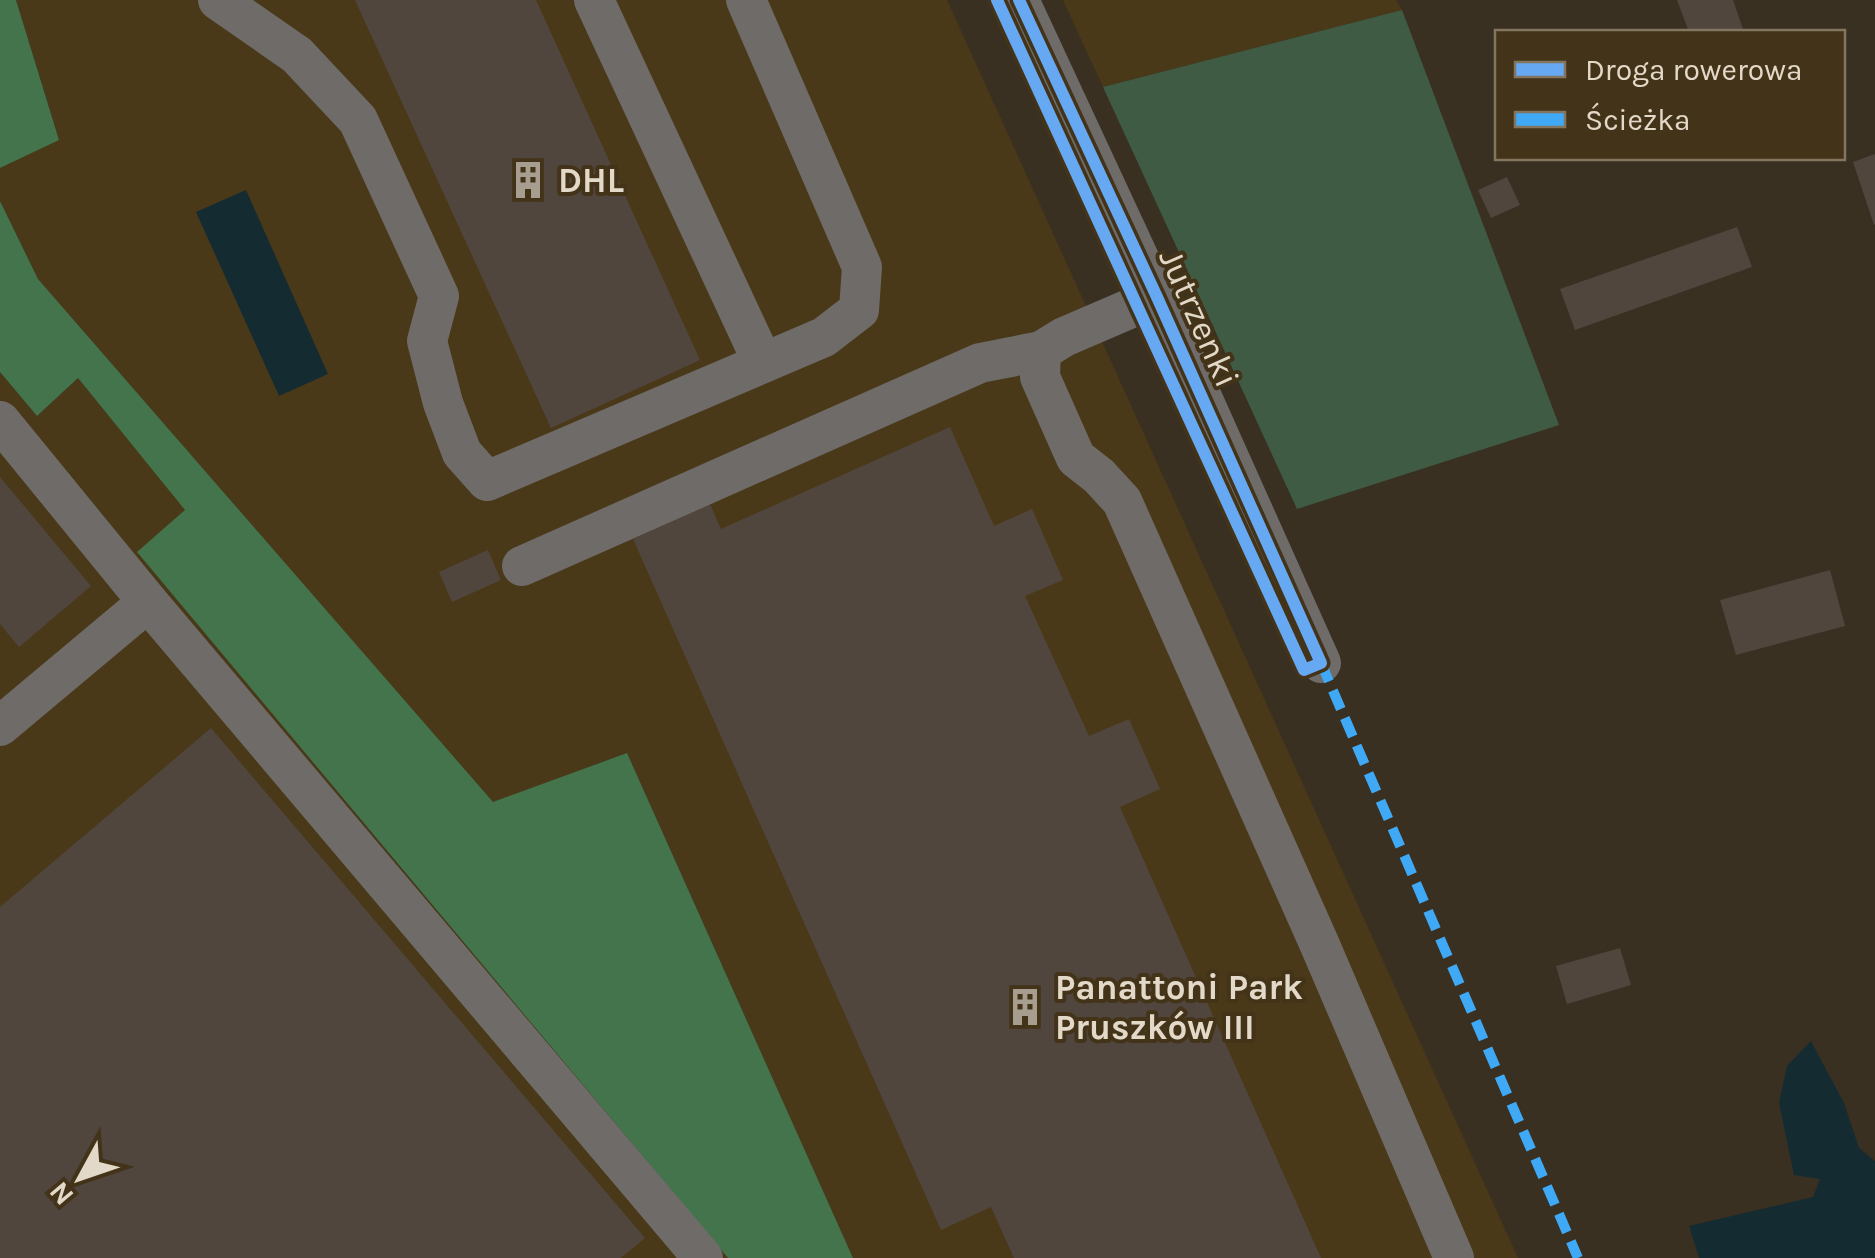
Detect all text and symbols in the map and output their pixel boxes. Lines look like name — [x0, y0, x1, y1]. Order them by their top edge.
legend — [1495, 30, 1845, 160]
text: Droga rowerowa — [1585, 52, 1803, 88]
text: Ścieżka — [1585, 102, 1691, 138]
building icon: DHL — [507, 159, 549, 201]
place label: DHL — [558, 160, 624, 201]
street label: Jutrzenki — [1150, 243, 1248, 393]
place label: Panattoni Park Pruszków III — [1055, 967, 1303, 1048]
building icon: Panattoni Park Pruszków III — [1004, 986, 1046, 1028]
north arrow — [30, 1128, 130, 1228]
text: N — [42, 1175, 80, 1212]

